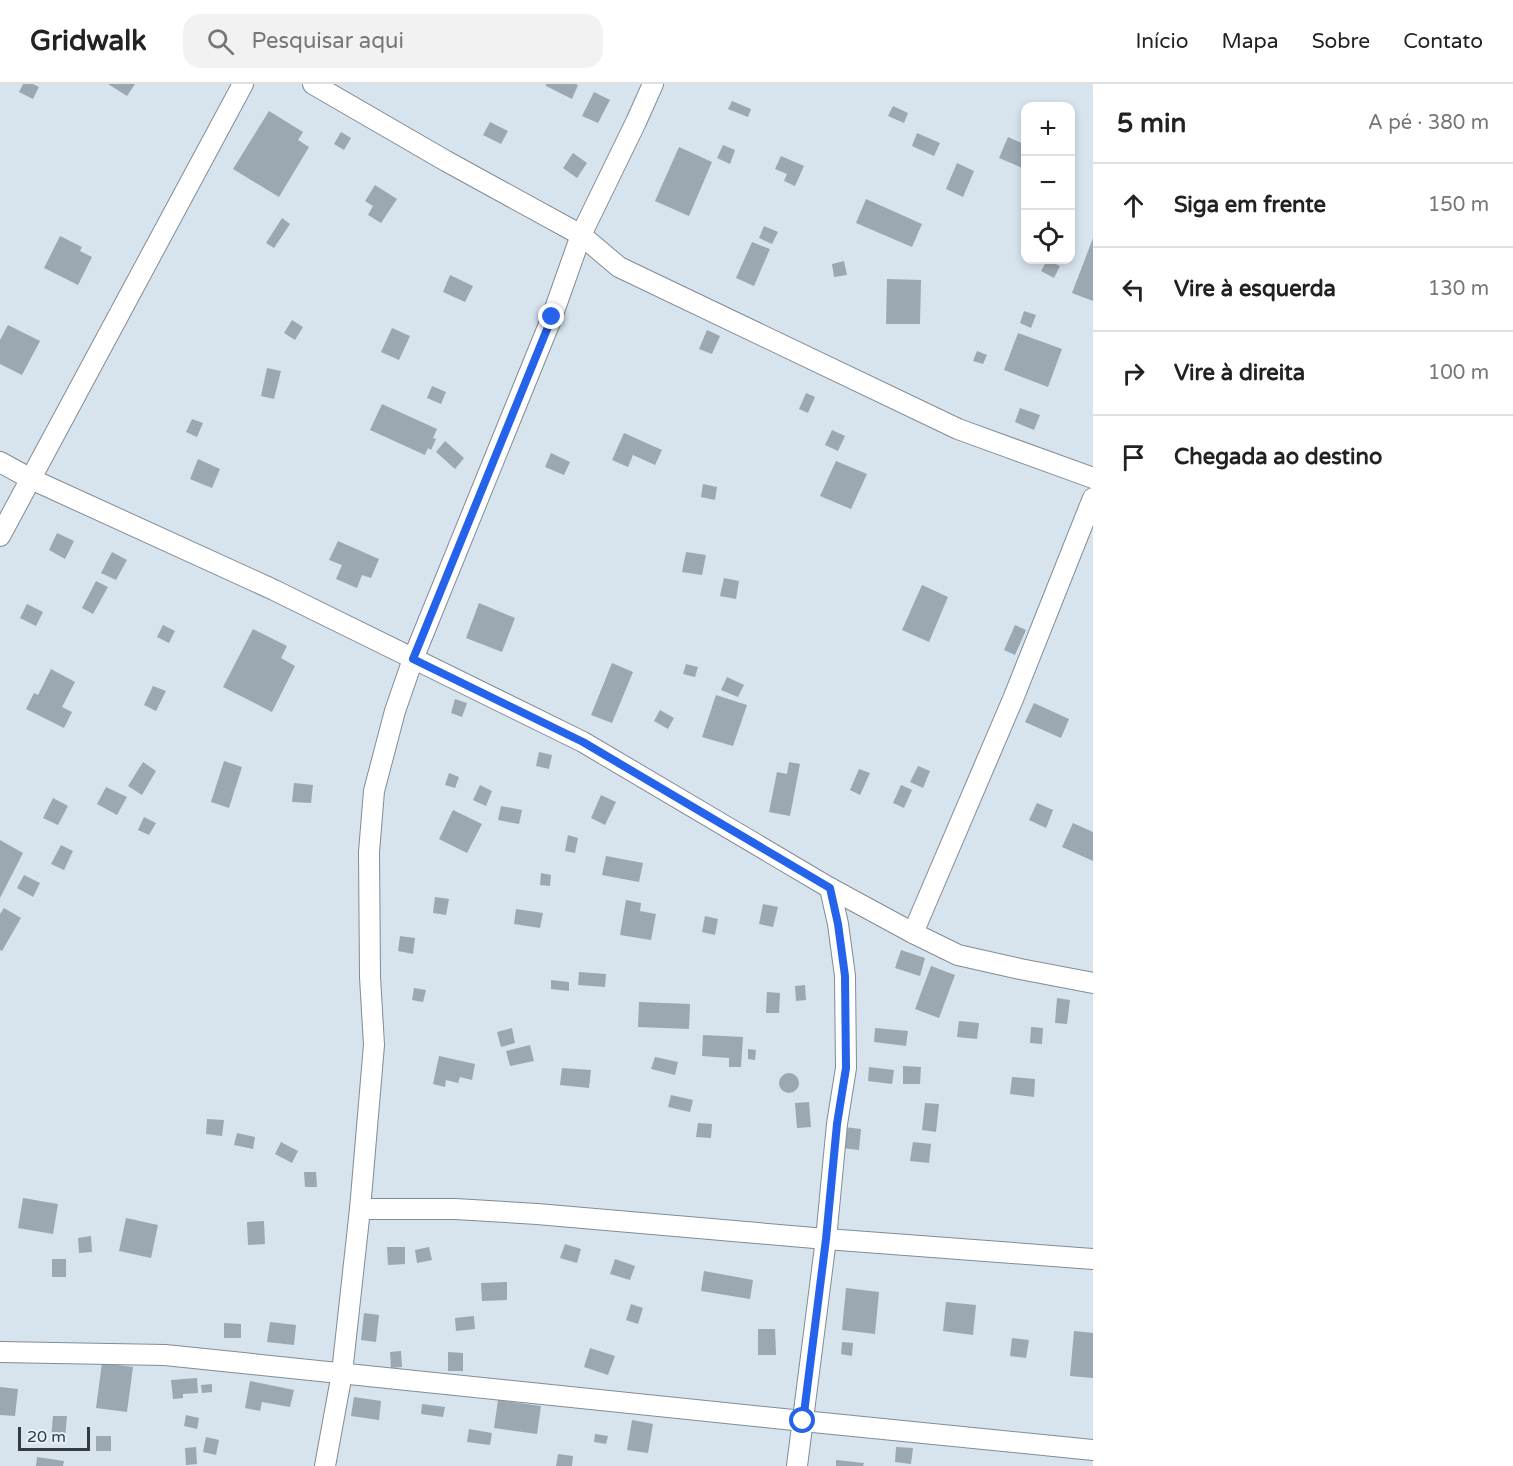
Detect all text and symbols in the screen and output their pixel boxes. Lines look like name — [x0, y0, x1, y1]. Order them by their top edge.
search box — [183, 14, 603, 68]
text: Gridwalk — [30, 24, 147, 58]
icon: search — [204, 25, 237, 58]
text: Pesquisar aqui — [252, 28, 404, 54]
text: Início — [1136, 29, 1188, 54]
text: Mapa — [1221, 29, 1279, 54]
text: Sobre — [1312, 29, 1370, 54]
text: Contato — [1403, 29, 1483, 54]
map controls — [1021, 102, 1075, 264]
button: + — [1021, 102, 1075, 156]
text: 5 min — [1117, 108, 1186, 139]
text: A pé · 380 m — [1368, 111, 1489, 135]
button: − — [1021, 156, 1075, 210]
icon: ahead — [1117, 189, 1150, 222]
text: Siga em frente — [1174, 192, 1326, 218]
text: 150 m — [1428, 193, 1489, 217]
button: locate — [1021, 210, 1075, 264]
icon: left — [1117, 273, 1150, 306]
text: Vire à esquerda — [1174, 276, 1336, 302]
text: 130 m — [1428, 277, 1489, 301]
route end — [538, 303, 564, 329]
icon: right — [1117, 357, 1150, 390]
text: Vire à direita — [1174, 360, 1305, 386]
text: 100 m — [1428, 361, 1489, 385]
icon: arrive — [1117, 441, 1150, 474]
text: Chegada ao destino — [1174, 444, 1382, 470]
route start — [789, 1407, 815, 1433]
scale bar — [18, 1424, 90, 1452]
text: 20 m — [27, 1427, 66, 1447]

